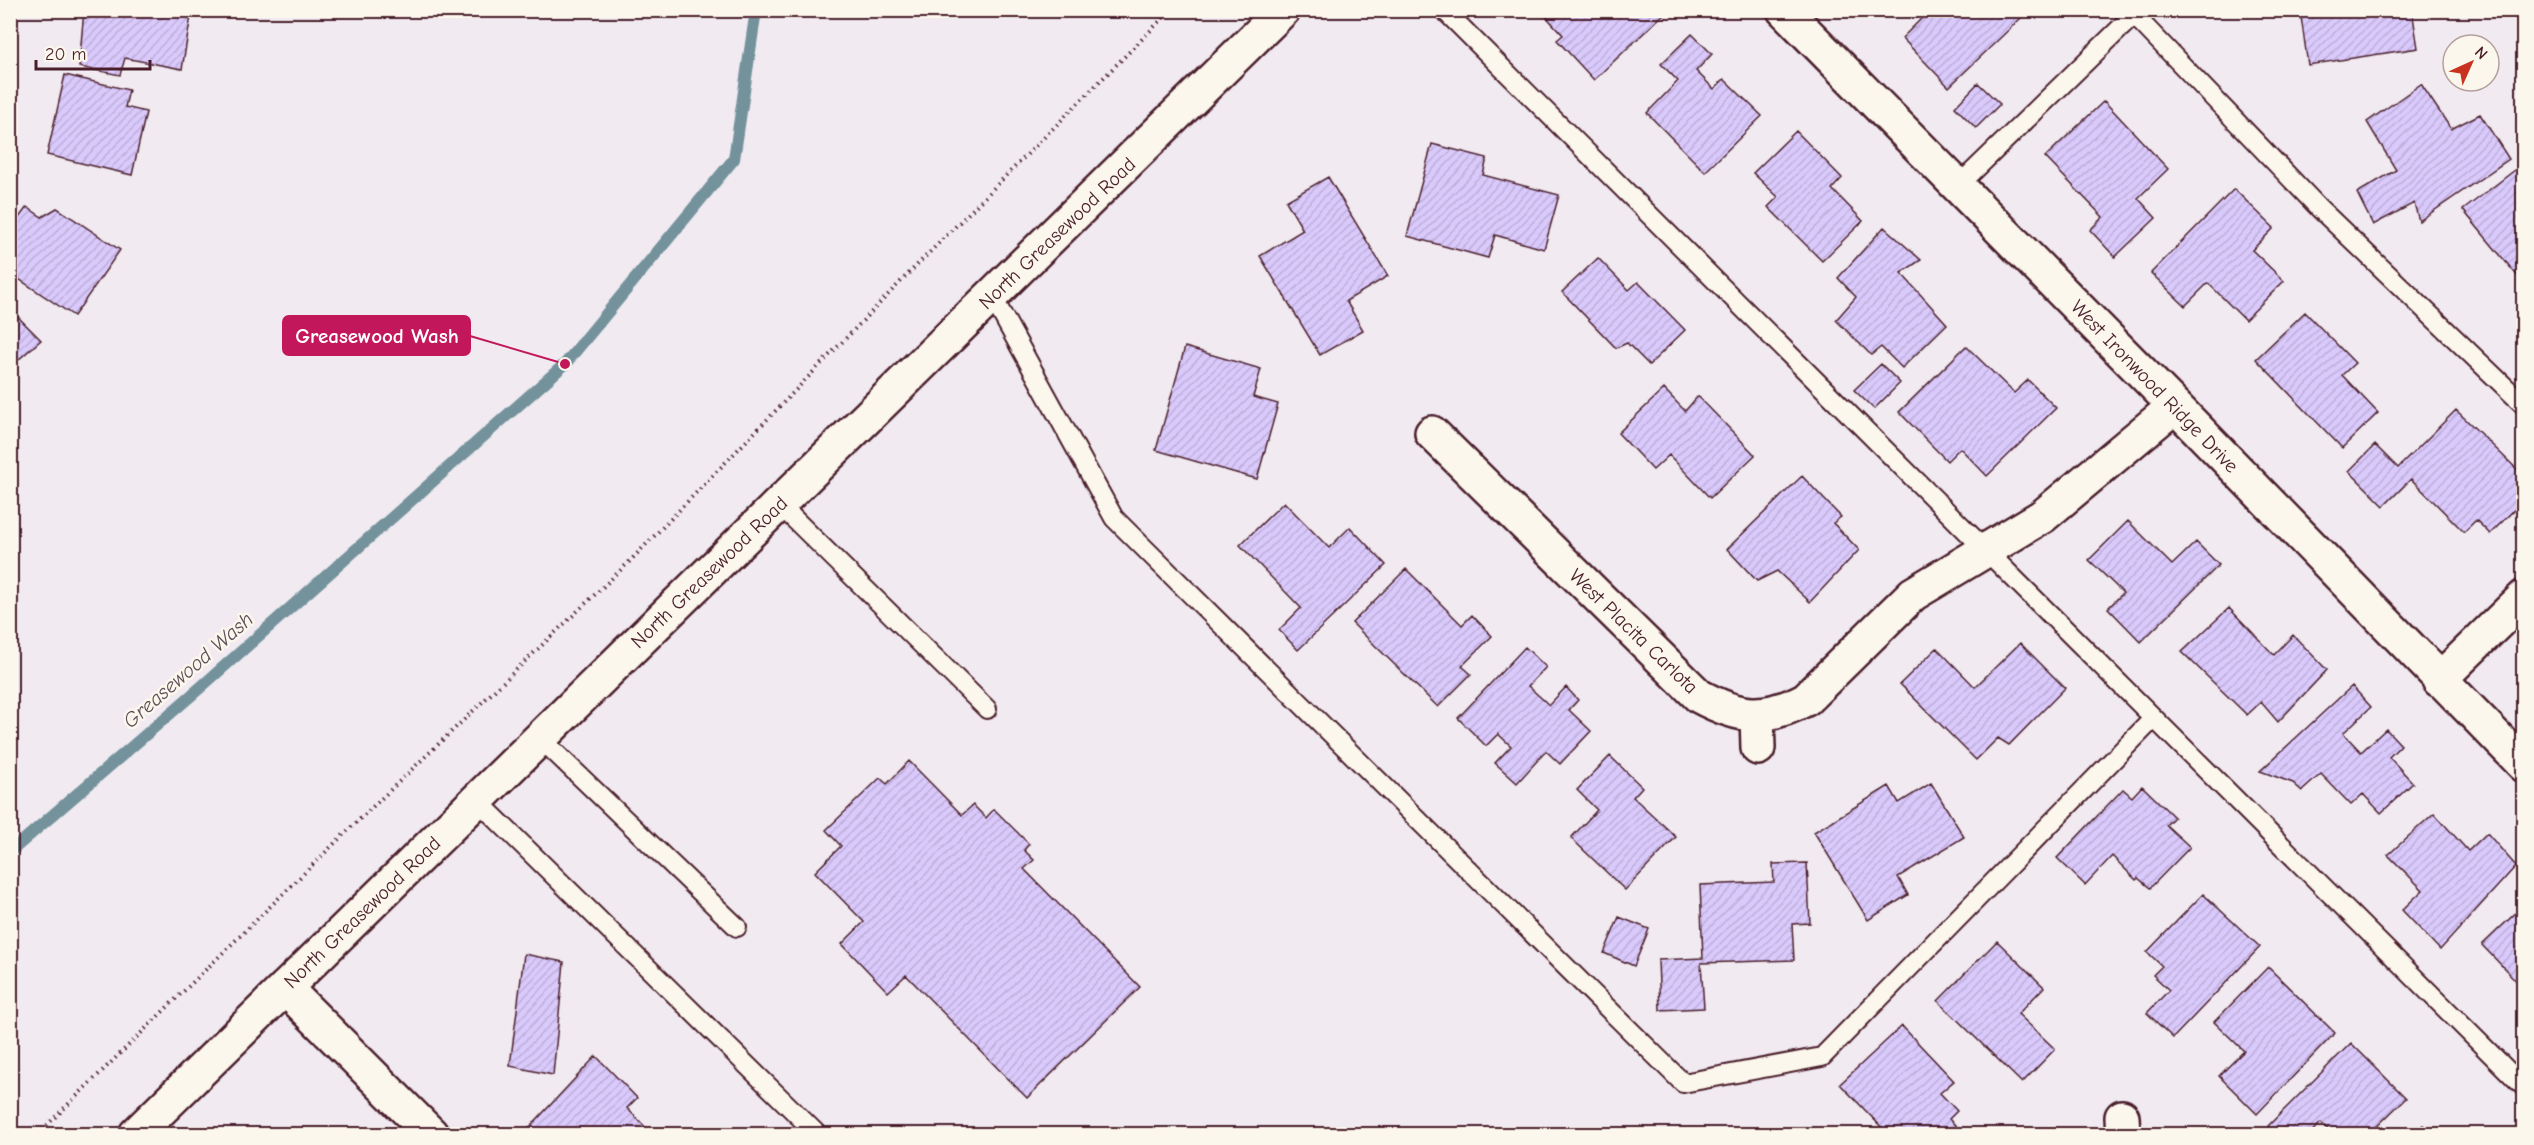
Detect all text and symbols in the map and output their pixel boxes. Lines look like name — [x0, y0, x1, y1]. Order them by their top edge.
scale bar — [36, 33, 150, 71]
north arrow — [2441, 33, 2501, 93]
text: N — [2471, 43, 2491, 63]
text: 20 m — [45, 44, 86, 65]
street label: North Greasewood Road — [974, 153, 1140, 314]
street label: West Ironwood Ridge Drive — [2066, 295, 2243, 478]
callout: Greasewood Wash — [283, 316, 470, 355]
text: Greasewood Wash — [295, 324, 459, 348]
street label: North Greasewood Road — [626, 492, 792, 653]
street label: West Placita Carlota — [1565, 564, 1703, 699]
water label: Greasewood Wash — [118, 607, 258, 733]
street label: North Greasewood Road — [279, 832, 445, 993]

